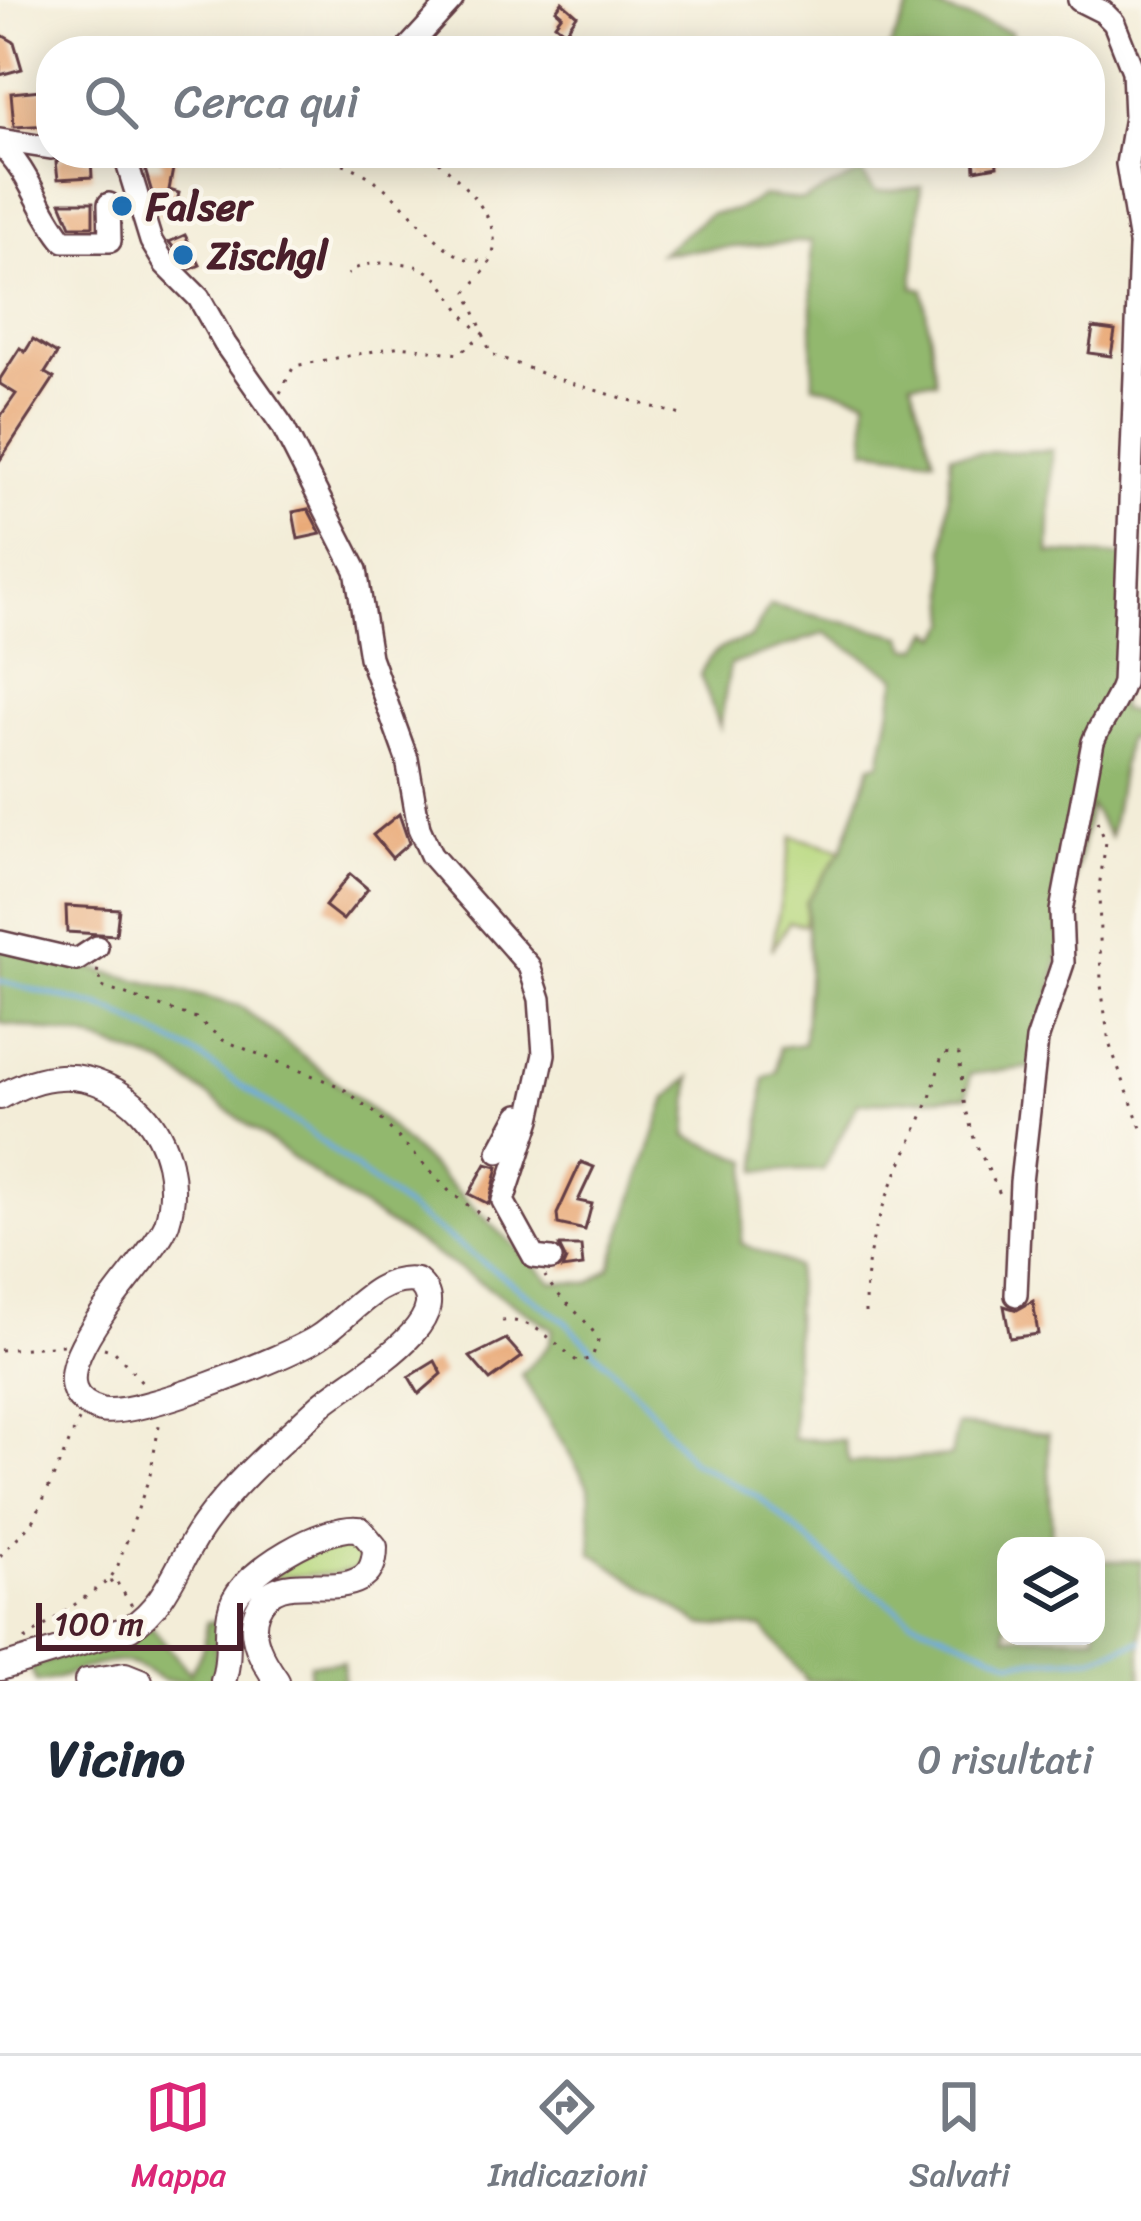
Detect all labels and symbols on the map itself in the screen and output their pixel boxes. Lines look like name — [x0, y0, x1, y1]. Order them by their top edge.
place label: Falser — [145, 172, 255, 241]
marker: Falser — [109, 193, 135, 219]
place label: Zischgl — [206, 221, 330, 290]
marker: Zischgl — [170, 242, 196, 268]
scale bar — [36, 1597, 243, 1650]

